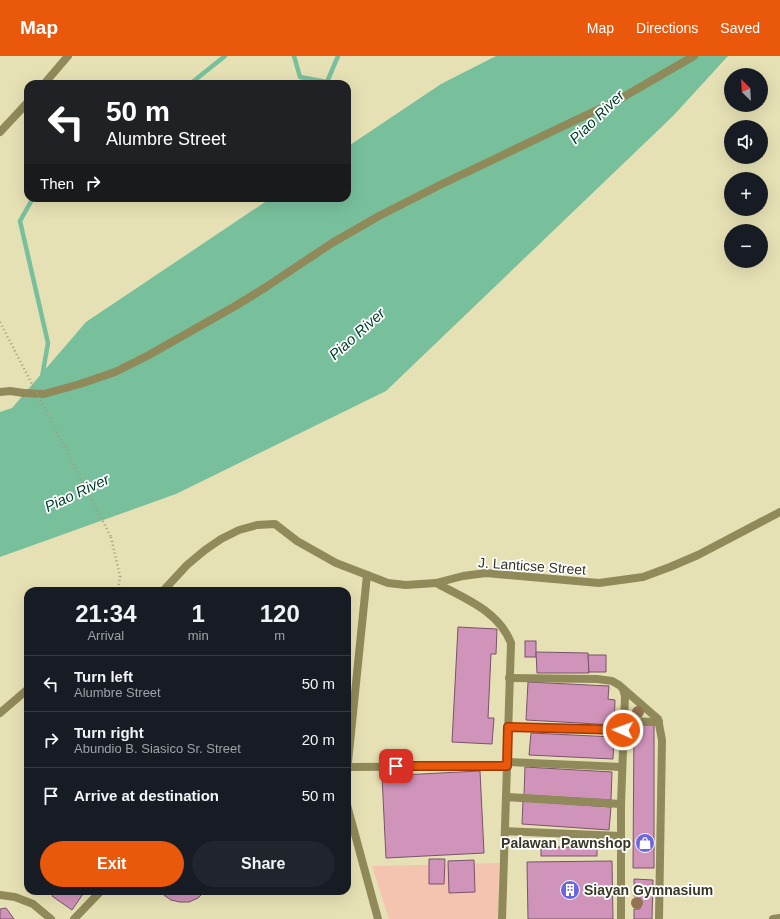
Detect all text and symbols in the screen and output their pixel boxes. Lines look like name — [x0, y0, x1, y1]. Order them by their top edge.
text: Map — [20, 17, 58, 38]
text: Map — [587, 20, 614, 36]
text: Directions — [636, 20, 698, 36]
text: Saved — [720, 20, 760, 36]
north arrow — [724, 68, 768, 112]
map controls — [724, 68, 768, 268]
water label: Piao River — [566, 86, 628, 147]
icon: left — [40, 96, 92, 148]
text: 50 m — [106, 96, 170, 127]
button: sound — [724, 120, 768, 164]
text: Alumbre Street — [106, 129, 226, 149]
icon: right — [82, 172, 104, 194]
button: + — [724, 172, 768, 216]
text: Then — [40, 175, 74, 192]
button: − — [724, 224, 768, 268]
water label: Piao River — [325, 303, 389, 363]
water label: Piao River — [42, 470, 113, 515]
street label: J. Lanticse Street — [477, 554, 587, 578]
text: 21:34 — [75, 600, 137, 627]
text: 1 — [191, 600, 205, 627]
text: 120 — [260, 600, 300, 627]
text: Arrival — [87, 628, 124, 643]
text: min — [188, 628, 209, 643]
text: m — [274, 628, 285, 643]
text: Turn left — [74, 668, 133, 685]
icon: left — [40, 673, 62, 695]
text: 50 m — [302, 675, 335, 692]
text: Alumbre Street — [74, 685, 161, 700]
position arrow — [602, 709, 644, 751]
text: Turn right — [74, 724, 144, 741]
icon: right — [40, 729, 62, 751]
text: 20 m — [302, 731, 335, 748]
text: Abundio B. Siasico Sr. Street — [74, 741, 241, 756]
pin — [379, 749, 413, 783]
icon: arrive — [385, 755, 407, 777]
icon: arrive — [40, 785, 62, 807]
text: Arrive at destination — [74, 787, 219, 804]
text: 50 m — [302, 787, 335, 804]
shop icon: Palawan Pawnshop — [634, 832, 656, 854]
place label: Palawan Pawnshop — [501, 835, 631, 851]
button: Exit — [40, 841, 184, 887]
button: Share — [192, 841, 335, 887]
building icon: Siayan Gymnasium — [559, 879, 581, 901]
place label: Siayan Gymnasium — [584, 882, 713, 898]

